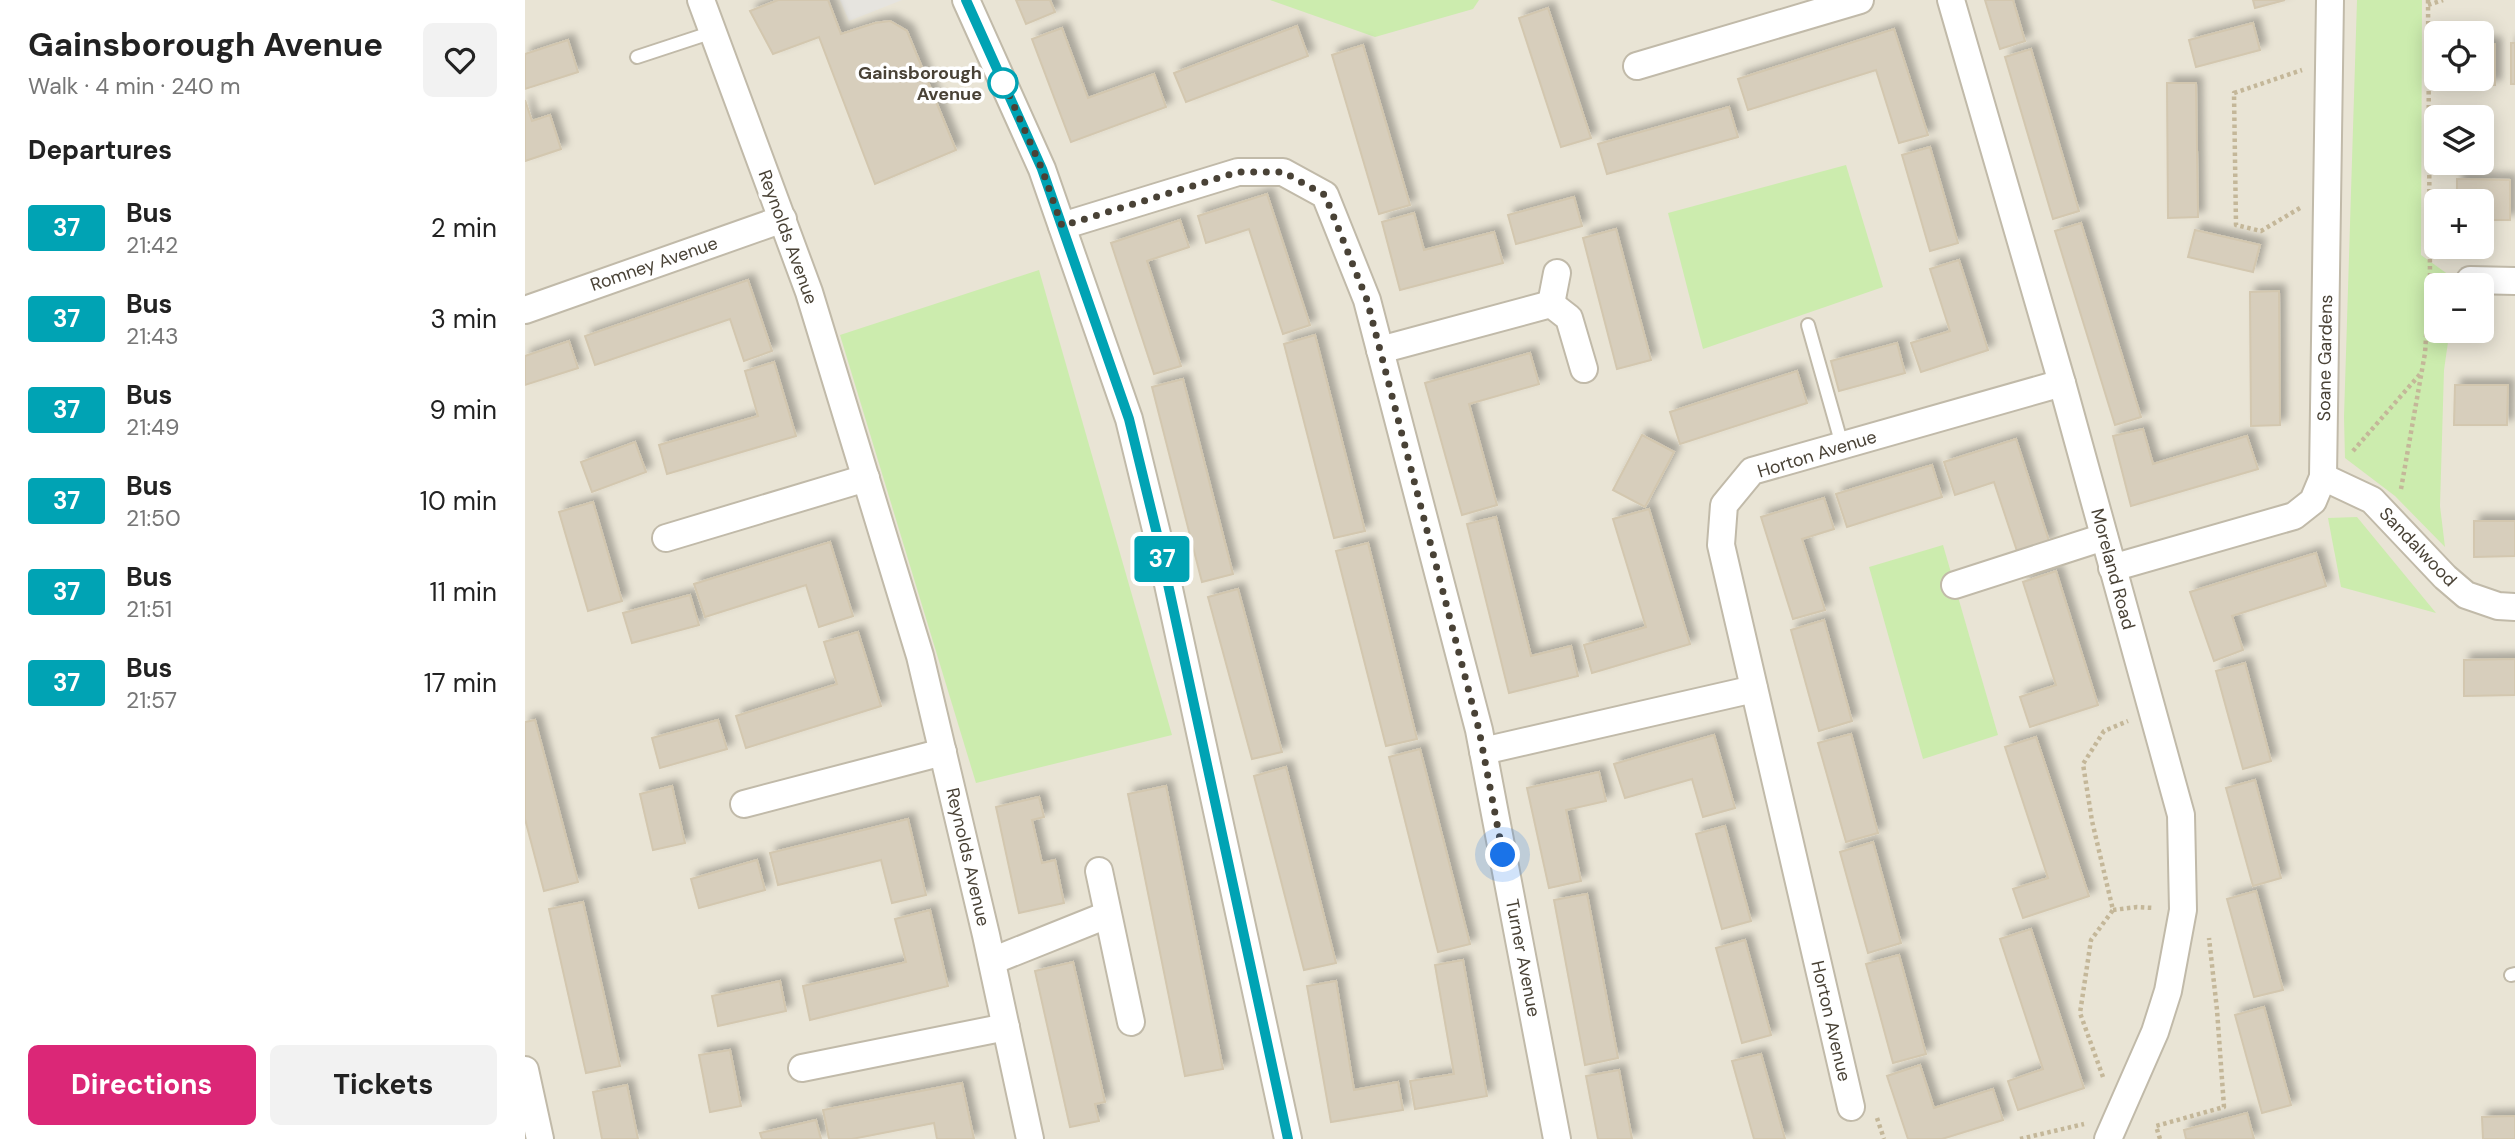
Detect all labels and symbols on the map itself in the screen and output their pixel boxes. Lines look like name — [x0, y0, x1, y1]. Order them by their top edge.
place label: Gainsborough Avenue — [858, 61, 982, 106]
marker: Gainsborough Avenue — [988, 68, 1018, 98]
street label: Reynolds Avenue — [753, 166, 823, 308]
street label: Romney Avenue — [587, 231, 721, 297]
street label: Soane Gardens — [2312, 294, 2338, 422]
street label: Horton Avenue — [1755, 424, 1879, 484]
street label: Sandalwood — [2374, 502, 2462, 592]
street label: Moreland Road — [2085, 506, 2141, 632]
line badge: 37 — [1131, 536, 1193, 582]
street label: Reynolds Avenue — [940, 785, 996, 929]
your location — [1485, 837, 1520, 872]
street label: Turner Avenue — [1500, 897, 1546, 1019]
street label: Horton Avenue — [1805, 958, 1857, 1084]

